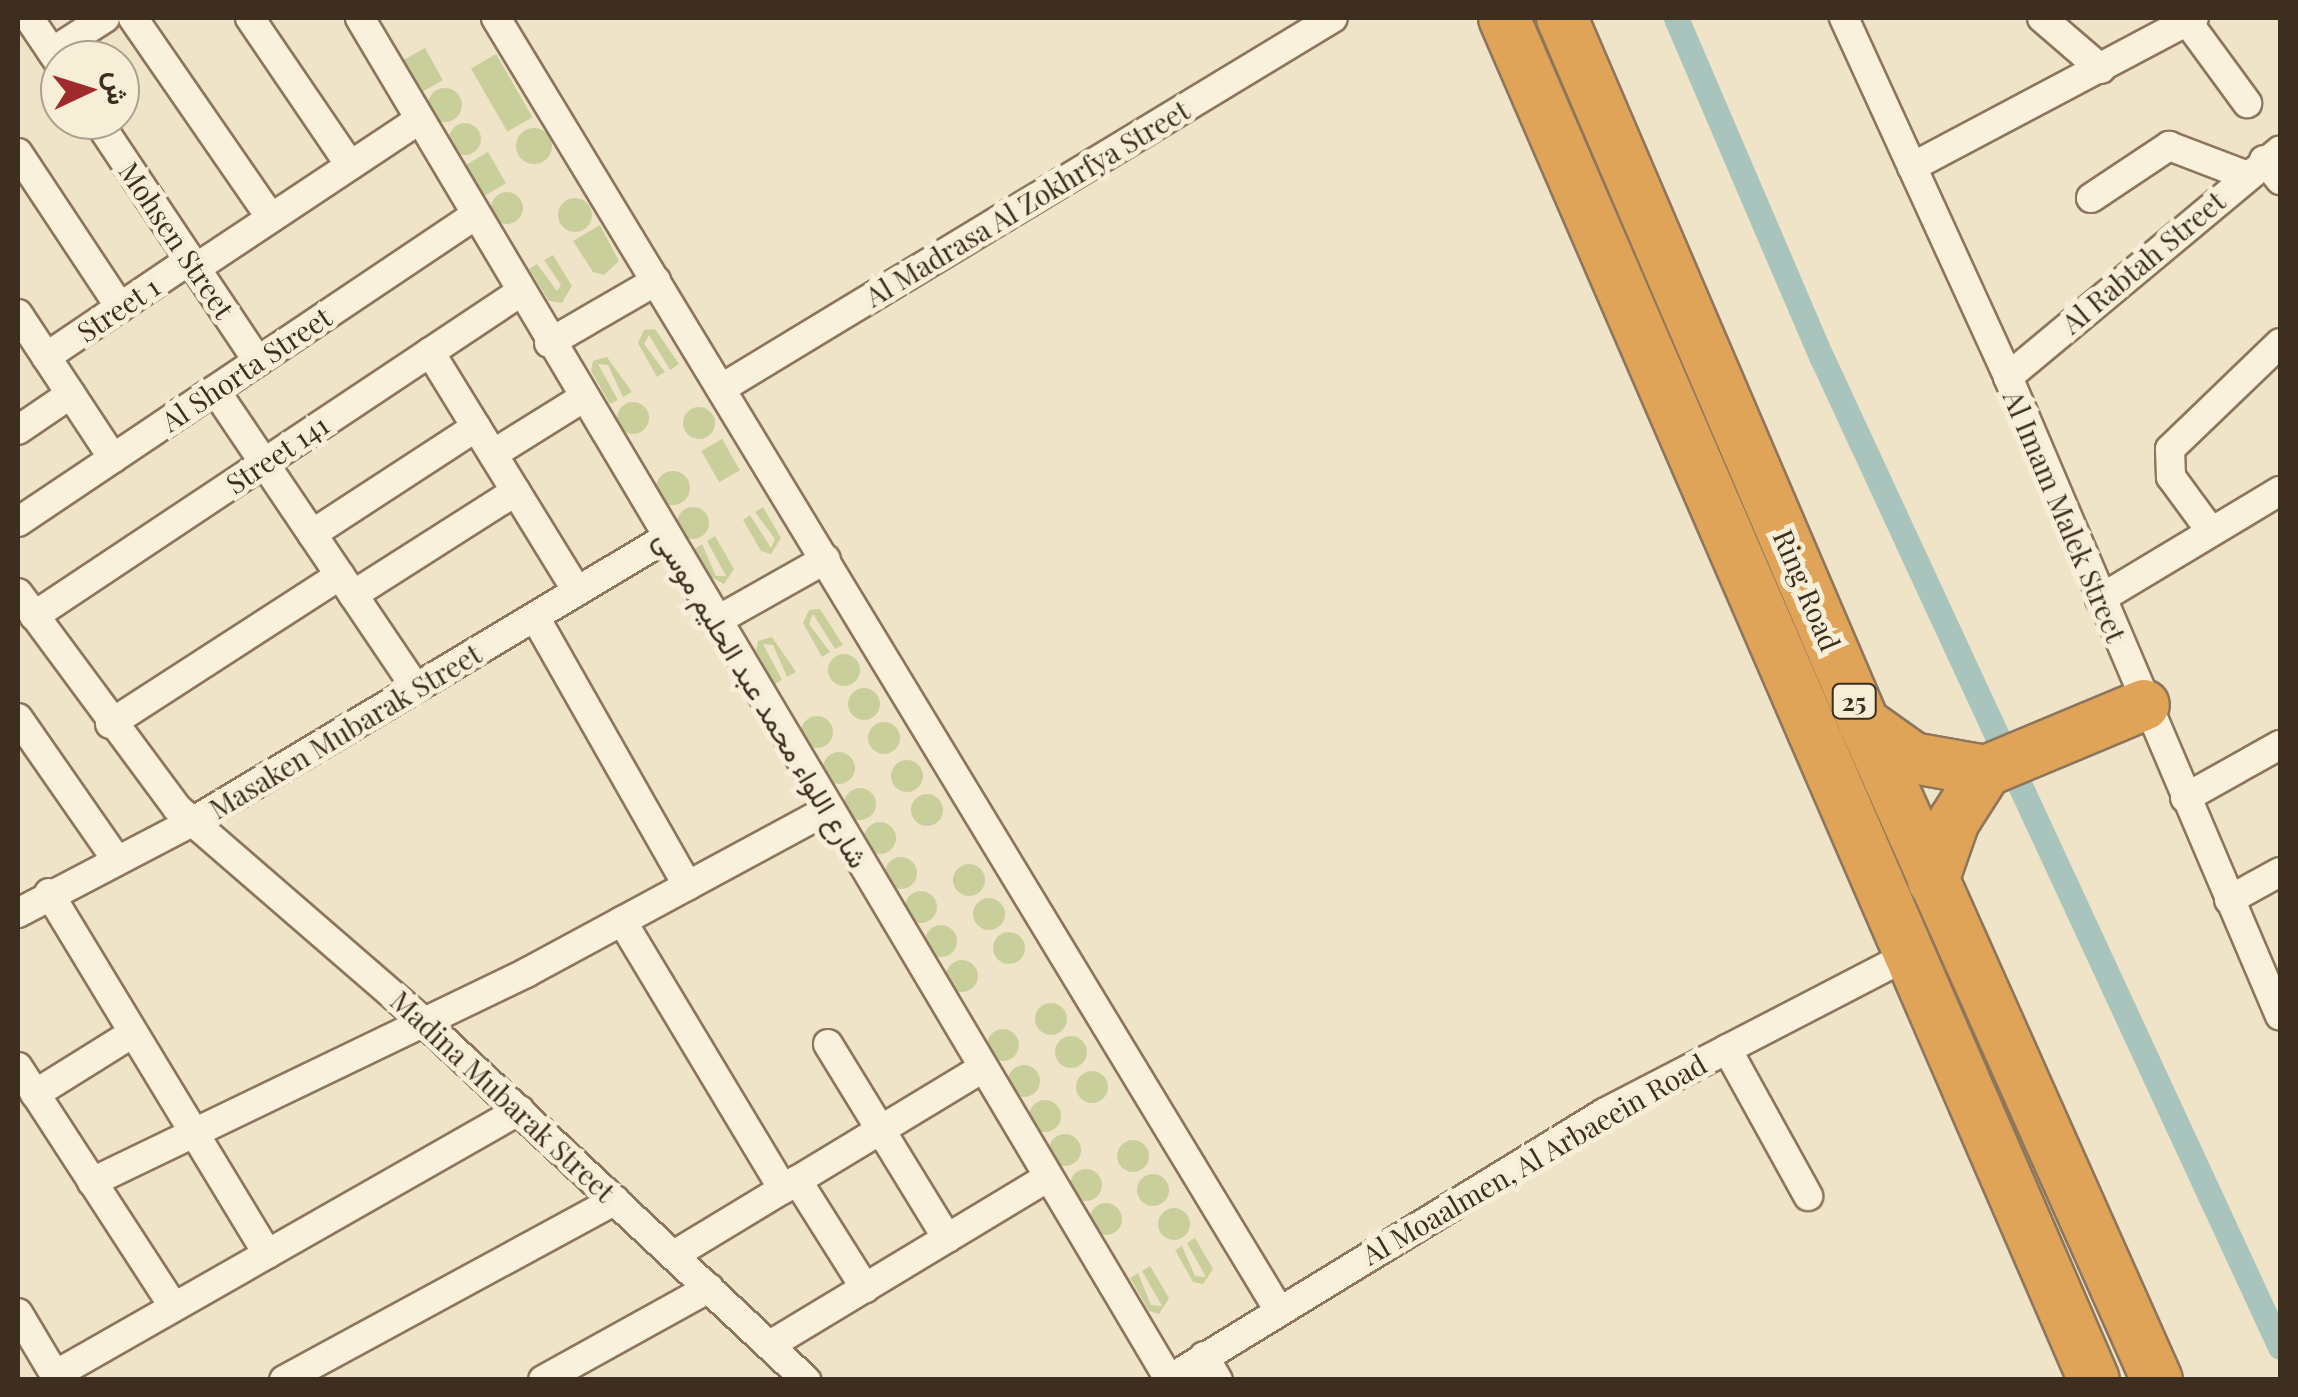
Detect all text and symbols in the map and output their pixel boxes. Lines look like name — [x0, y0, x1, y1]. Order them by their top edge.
north arrow — [40, 40, 140, 140]
text: ش — [99, 70, 138, 106]
street label: Al Madrasa Al Zokhrfya Street — [858, 92, 1196, 314]
street label: Mohsen Street — [112, 156, 242, 324]
street label: Al Rabtah Street — [2054, 184, 2232, 340]
street label: Street 1 — [70, 269, 166, 349]
street label: Al Shorta Street — [155, 300, 337, 438]
street label: Al Imam Malek Street — [1997, 385, 2133, 647]
street label: Street 141 — [219, 407, 335, 501]
street label: شارع اللواء محمد عبد الحليم موسى — [648, 524, 876, 874]
street label: Ring Road — [1766, 524, 1848, 656]
street label: Masaken Mubarak Street — [203, 636, 487, 826]
road number: 25 — [1832, 681, 1876, 721]
street label: Madina Mubarak Street — [384, 983, 622, 1209]
street label: Al Moaalmen, Al Arbaeein Road — [1355, 1046, 1713, 1272]

